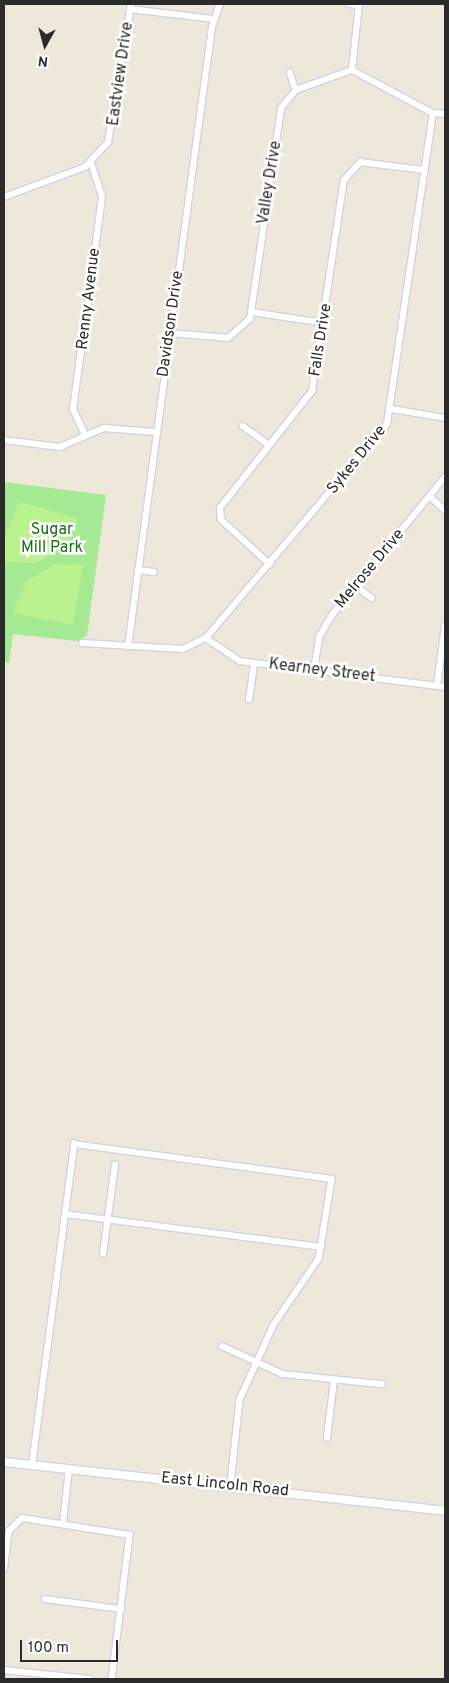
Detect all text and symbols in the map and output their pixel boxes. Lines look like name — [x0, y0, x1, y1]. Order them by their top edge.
north arrow — [20, 20, 70, 70]
street label: Eastview Drive — [104, 21, 138, 127]
text: N — [37, 51, 49, 69]
street label: Valley Drive — [254, 140, 286, 226]
street label: Renny Avenue — [73, 247, 105, 351]
street label: Davidson Drive — [154, 270, 188, 378]
street label: Falls Drive — [306, 302, 336, 378]
street label: Sykes Drive — [323, 422, 391, 498]
park label: Sugar Mill Park — [21, 520, 83, 558]
street label: Melrose Drive — [331, 525, 409, 613]
street label: Kearney Street — [268, 655, 376, 687]
street label: East Lincoln Road — [160, 1469, 290, 1501]
scale bar — [22, 1630, 120, 1662]
text: 100 m — [28, 1639, 69, 1658]

